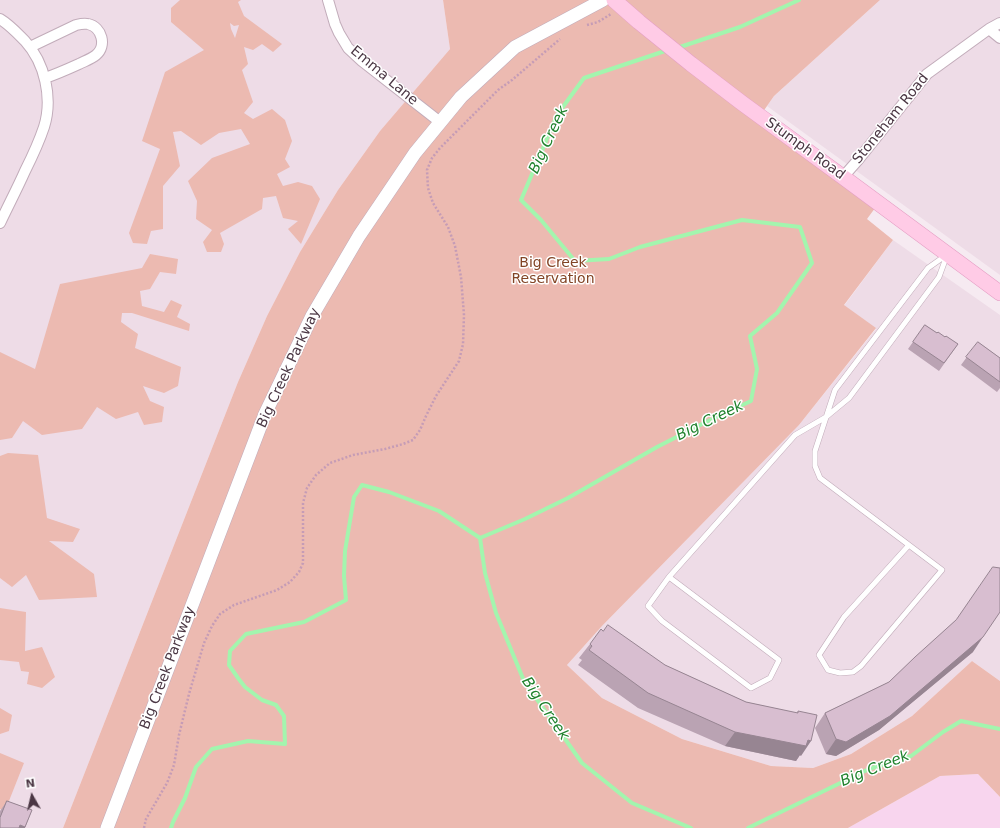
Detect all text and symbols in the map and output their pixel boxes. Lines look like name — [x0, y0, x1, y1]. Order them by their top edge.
street label: Emma Lane — [347, 43, 421, 109]
street label: Stoneham Road — [850, 71, 932, 167]
water label: Big Creek — [526, 103, 572, 177]
street label: Stumph Road — [762, 115, 848, 183]
park label: Big Creek Reservation — [511, 255, 595, 288]
street label: Big Creek Parkway — [254, 305, 324, 431]
water label: Big Creek — [673, 397, 747, 445]
street label: Big Creek Parkway — [137, 604, 199, 732]
water label: Big Creek — [517, 674, 573, 744]
water label: Big Creek — [838, 747, 912, 791]
north arrow — [12, 776, 52, 816]
text: N — [25, 777, 36, 791]

